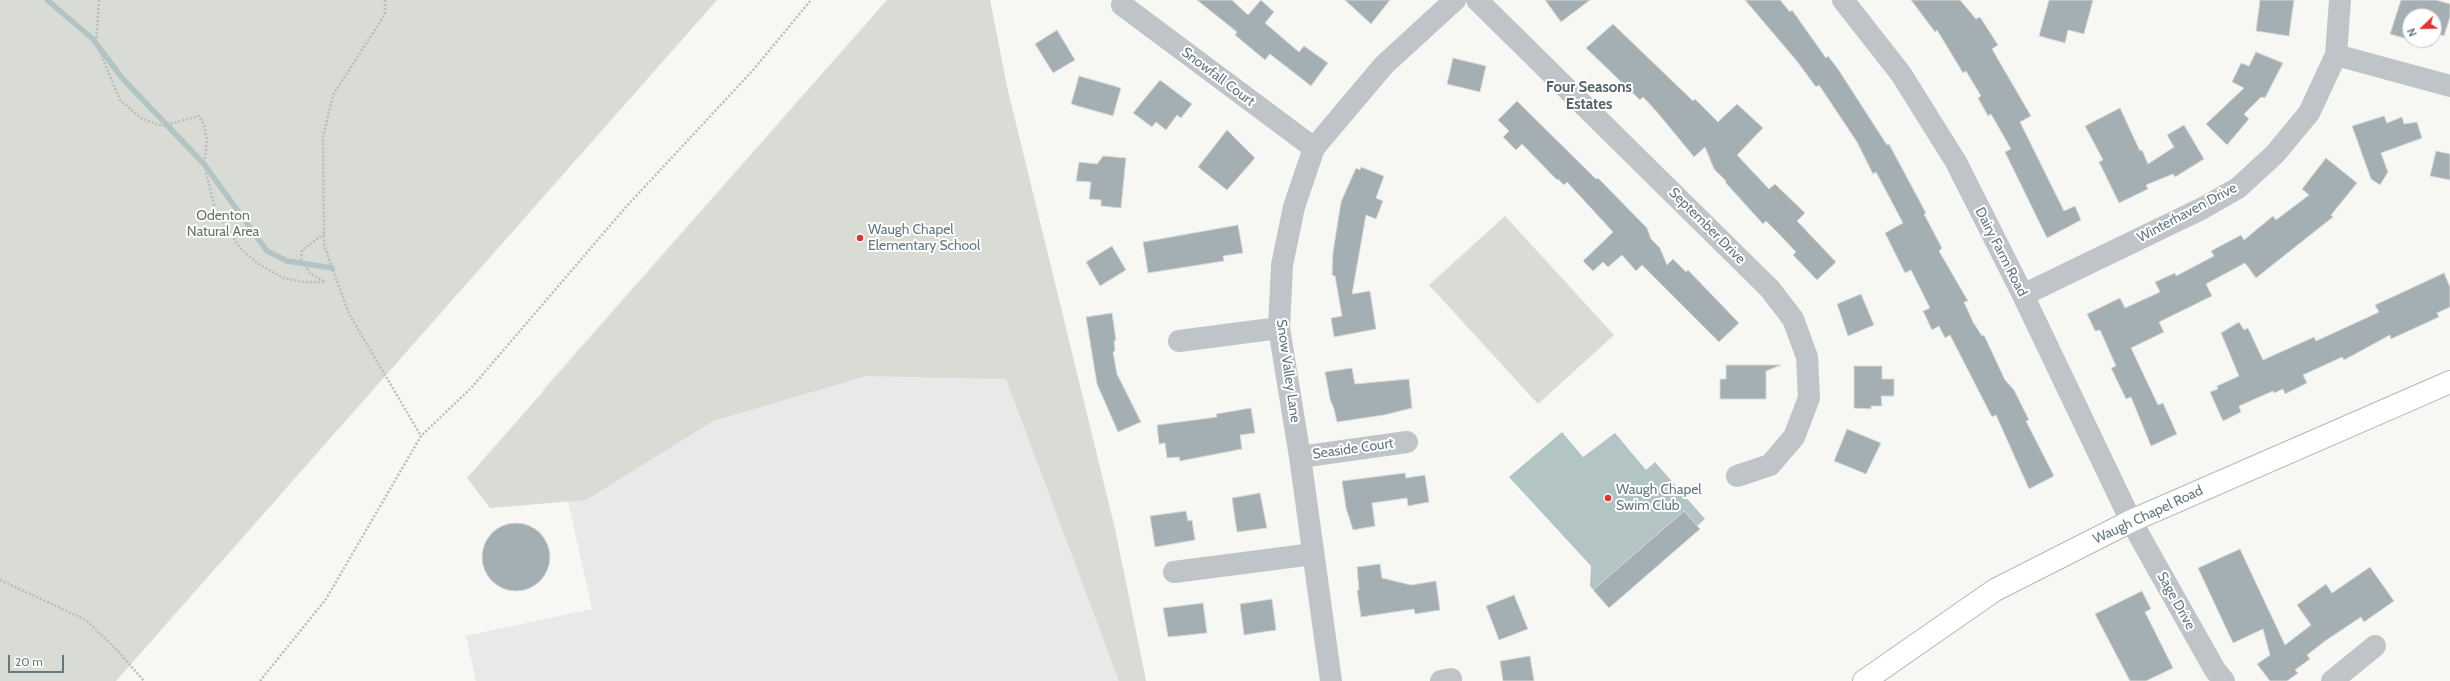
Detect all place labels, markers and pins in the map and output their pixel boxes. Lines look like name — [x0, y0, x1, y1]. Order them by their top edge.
place label: Waugh Chapel Elementary School — [868, 222, 980, 254]
marker: Waugh Chapel Elementary School — [855, 233, 865, 243]
place label: Waugh Chapel Swim Club — [1616, 482, 1702, 514]
marker: Waugh Chapel Swim Club — [1603, 493, 1613, 503]

